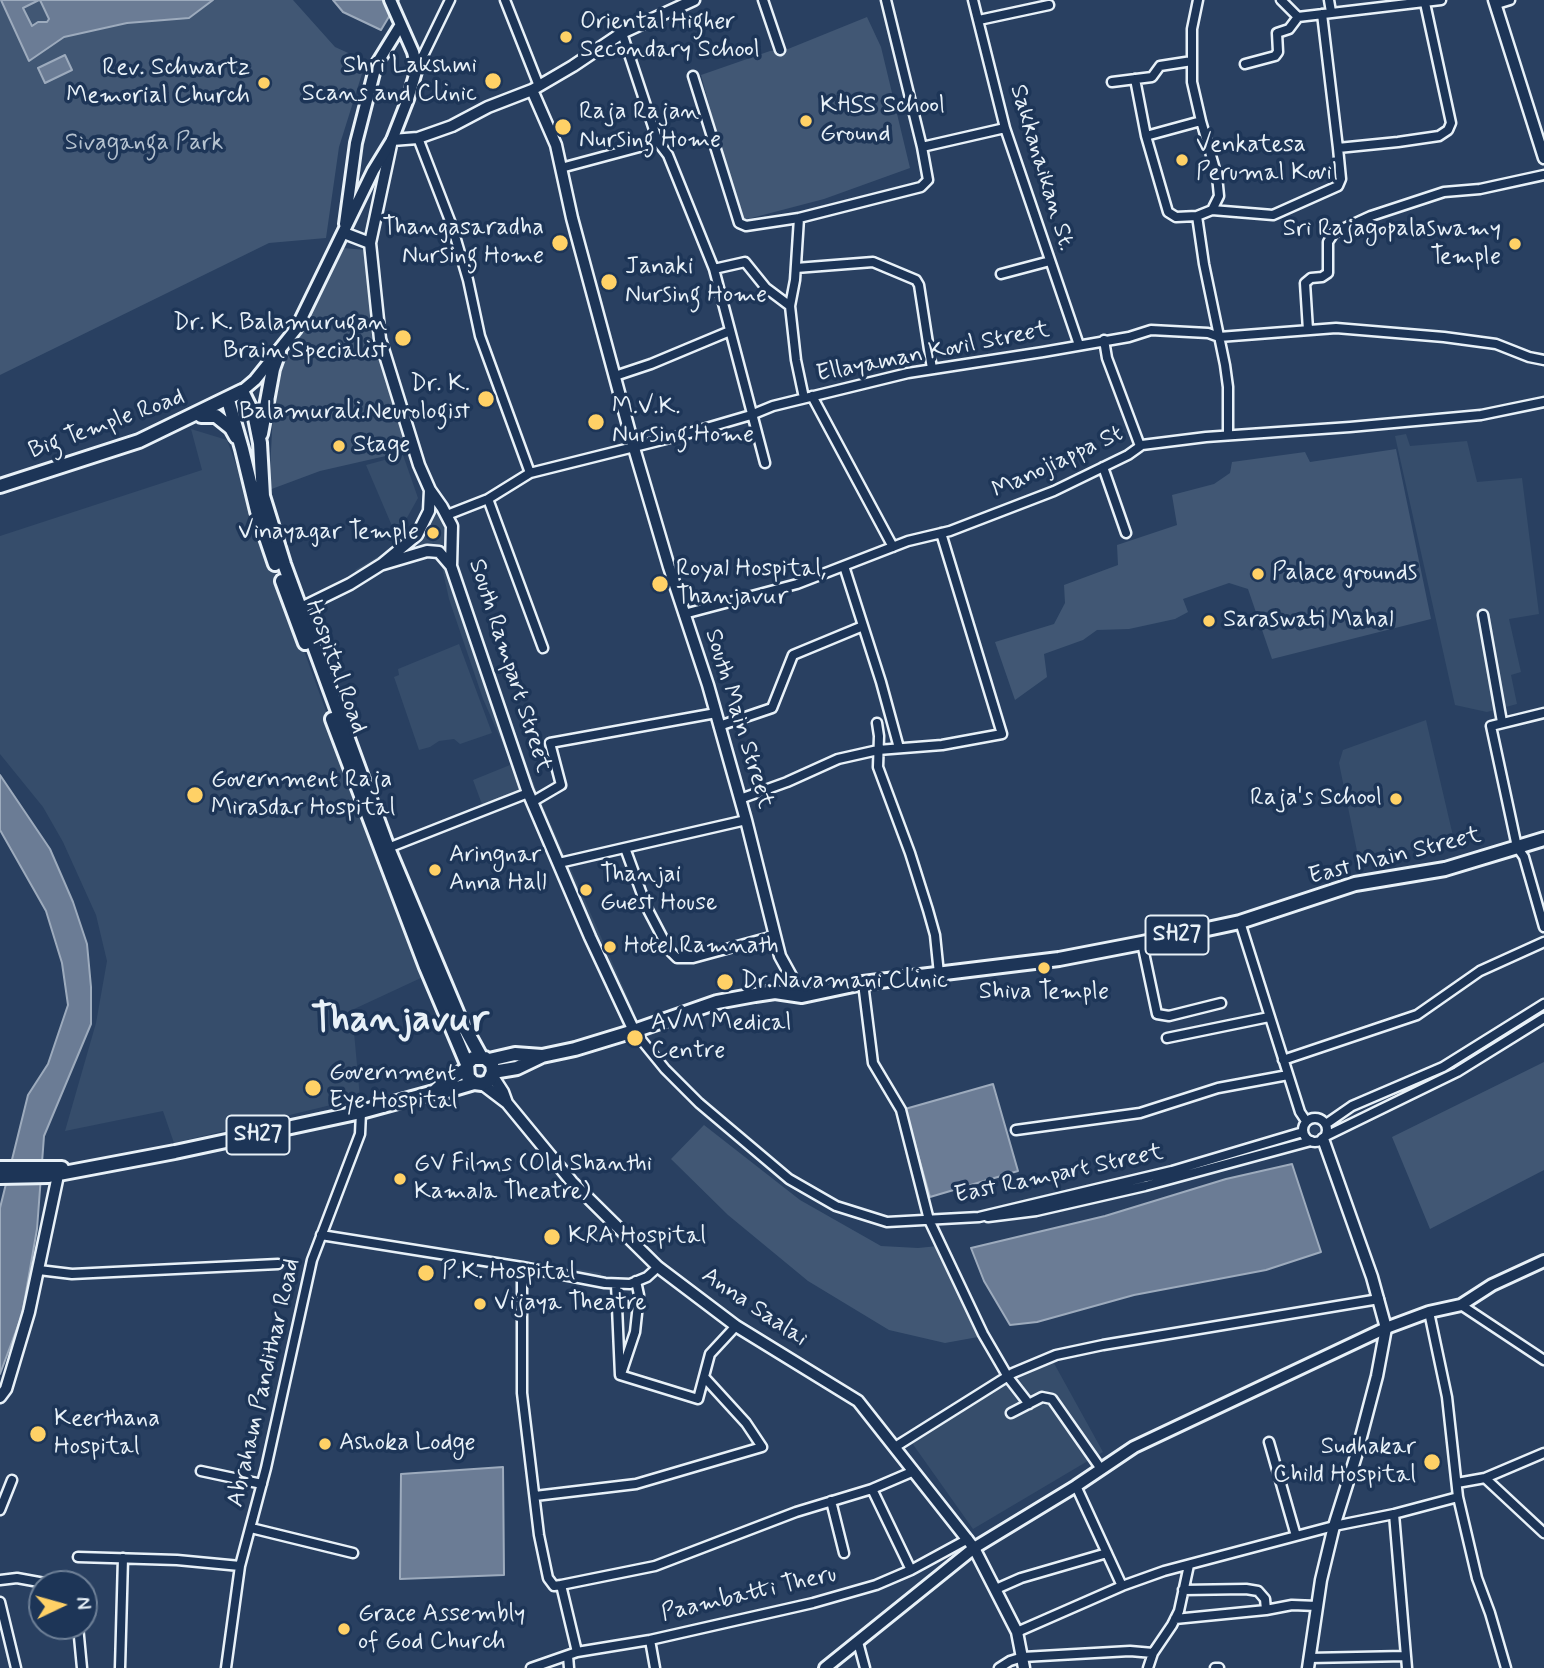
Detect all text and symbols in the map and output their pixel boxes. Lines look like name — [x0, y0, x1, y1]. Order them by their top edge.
place label: Oriental Higher Secondary School — [580, 9, 760, 65]
marker: Oriental Higher Secondary School — [558, 29, 574, 45]
place label: Shri Lakshmi Scans and Clinic — [302, 53, 477, 109]
place label: Rev. Schwartz Memorial Church — [66, 55, 250, 111]
marker: Shri Lakshmi Scans and Clinic — [483, 71, 503, 91]
marker: Rev. Schwartz Memorial Church — [256, 75, 272, 91]
street label: Sakkanaikan St. — [1002, 81, 1080, 255]
place label: KHSS School Ground — [820, 93, 945, 149]
place label: Raja Rajan Nursing Home — [579, 99, 721, 155]
marker: KHSS School Ground — [798, 113, 814, 129]
marker: Raja Rajan Nursing Home — [553, 117, 573, 137]
park label: Sivaganga Park — [65, 130, 223, 158]
place label: Venkatesa Perumal Kovil — [1196, 132, 1338, 188]
marker: Venkatesa Perumal Kovil — [1174, 152, 1190, 168]
place label: Thangasaradha Nursing Home — [382, 215, 544, 271]
place label: Sri Rajagopalaswamy Temple — [1283, 216, 1501, 272]
marker: Thangasaradha Nursing Home — [550, 233, 570, 253]
marker: Sri Rajagopalaswamy Temple — [1507, 236, 1523, 252]
place label: Janaki Nursing Home — [625, 254, 767, 310]
marker: Janaki Nursing Home — [599, 272, 619, 292]
place label: Dr. K. Balamurugan Brain Specialist — [173, 310, 387, 366]
street label: Ellayaman Kovil Street — [814, 316, 1052, 390]
marker: Dr. K. Balamurugan Brain Specialist — [393, 328, 413, 348]
place label: Dr. K. Balamurali.Neurologist — [239, 371, 470, 427]
street label: Big Temple Road — [25, 383, 189, 467]
marker: Dr. K. Balamurali.Neurologist — [476, 389, 496, 409]
place label: M.V.K. Nursing Home — [612, 394, 754, 450]
marker: M.V.K. Nursing Home — [586, 412, 606, 432]
street label: Manojiappa St — [988, 420, 1128, 506]
place label: Stage — [353, 432, 410, 460]
marker: Stage — [331, 438, 347, 454]
place label: Vinayagar Temple — [238, 519, 419, 547]
marker: Vinayagar Temple — [425, 525, 441, 541]
street label: South Rampart Street — [461, 556, 557, 776]
place label: Royal Hospital, Thanjavur — [676, 556, 826, 612]
place label: Palace grounds — [1272, 560, 1417, 588]
marker: Palace grounds — [1250, 566, 1266, 582]
marker: Royal Hospital, Thanjavur — [650, 574, 670, 594]
street label: Hospital Road — [298, 596, 372, 738]
place label: Saraswati Mahal — [1223, 607, 1394, 635]
marker: Saraswati Mahal — [1201, 613, 1217, 629]
street label: South Main Street — [697, 626, 779, 812]
place label: Government Raja Mirasdar Hospital — [211, 767, 395, 823]
marker: Government Raja Mirasdar Hospital — [185, 785, 205, 805]
place label: Raja's School — [1250, 785, 1382, 813]
marker: Raja's School — [1388, 791, 1404, 807]
street label: East Main Street — [1306, 822, 1484, 892]
place label: Aringnar Anna Hall — [449, 842, 546, 898]
marker: Aringnar Anna Hall — [427, 862, 443, 878]
place label: Thanjai Guest House — [600, 862, 717, 918]
marker: Thanjai Guest House — [578, 882, 594, 898]
road number: SH27 — [1146, 916, 1208, 954]
place label: Hotel Ramnath — [624, 933, 779, 961]
marker: Hotel Ramnath — [602, 939, 618, 955]
marker: Shiva Temple — [1036, 960, 1052, 976]
place label: Dr.Navamani Clinic — [741, 968, 948, 996]
marker: Dr.Navamani Clinic — [715, 972, 735, 992]
place label: Shiva Temple — [979, 979, 1109, 1007]
district label: Thanjavur — [311, 999, 489, 1045]
place label: AVM Medical Centre — [651, 1010, 791, 1066]
marker: AVM Medical Centre — [625, 1028, 645, 1048]
place label: Government Eye Hospital — [329, 1060, 457, 1116]
marker: Government Eye Hospital — [303, 1078, 323, 1098]
road number: SH27 — [226, 1116, 290, 1154]
street label: East Rampart Street — [952, 1139, 1166, 1211]
place label: GV Films (Old Shanthi Kamala Theatre) — [414, 1151, 652, 1207]
marker: GV Films (Old Shanthi Kamala Theatre) — [392, 1171, 408, 1187]
place label: KRA Hospital — [568, 1223, 706, 1251]
marker: KRA Hospital — [542, 1227, 562, 1247]
street label: Abraham Pandithar Road — [222, 1256, 308, 1510]
place label: P.K. Hospital — [442, 1259, 575, 1287]
street label: Anna Saalai — [695, 1262, 813, 1354]
marker: P.K. Hospital — [416, 1263, 436, 1283]
place label: Vijaya Theatre — [494, 1290, 646, 1318]
marker: Vijaya Theatre — [472, 1296, 488, 1312]
place label: Keerthana Hospital — [54, 1406, 160, 1462]
marker: Keerthana Hospital — [28, 1424, 48, 1444]
place label: Ashoka Lodge — [339, 1430, 476, 1458]
place label: Sudhakar Child Hospital — [1273, 1434, 1416, 1490]
marker: Ashoka Lodge — [317, 1436, 333, 1452]
marker: Sudhakar Child Hospital — [1422, 1452, 1442, 1472]
street label: Paambatti Theru — [659, 1561, 839, 1629]
north arrow — [28, 1570, 98, 1640]
text: N — [69, 1596, 95, 1611]
place label: Grace Assembly of God Church — [358, 1601, 525, 1657]
marker: Grace Assembly of God Church — [336, 1621, 352, 1637]

